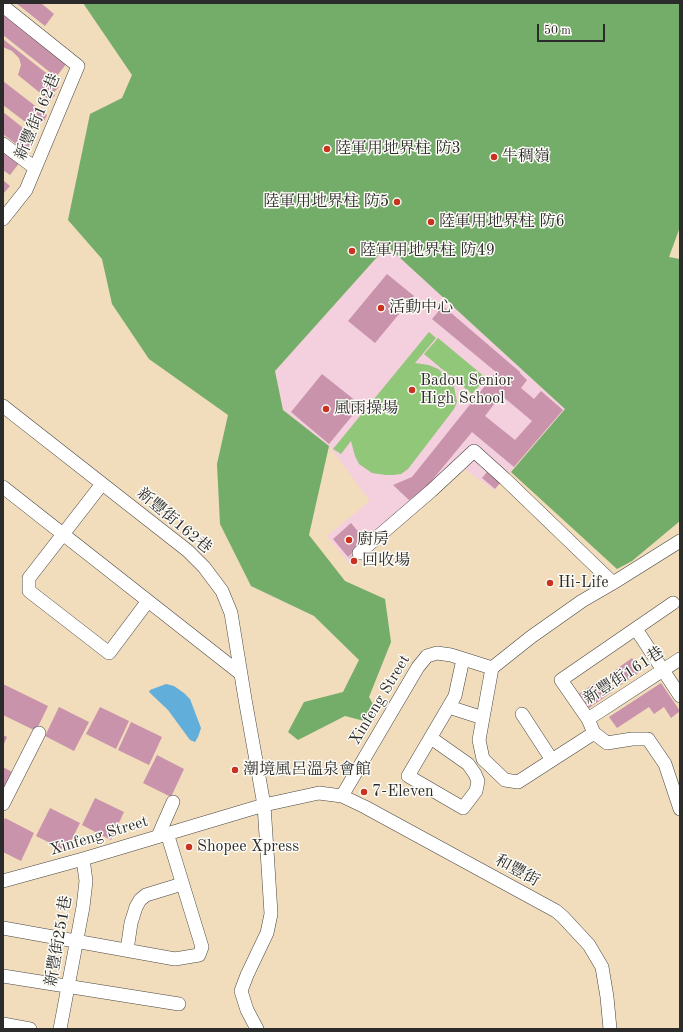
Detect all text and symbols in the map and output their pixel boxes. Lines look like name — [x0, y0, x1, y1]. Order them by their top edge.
scale bar — [539, 16, 607, 42]
text: 50 m — [544, 25, 571, 37]
street label: 新豐街162巷 — [11, 71, 65, 163]
place label: 陸軍用地界柱 防3 — [335, 139, 461, 159]
marker: 陸軍用地界柱 防3 — [322, 144, 332, 154]
place label: 牛稠嶺 — [502, 147, 550, 167]
marker: 牛稠嶺 — [489, 152, 499, 162]
place label: 陸軍用地界柱 防5 — [263, 192, 389, 212]
marker: 陸軍用地界柱 防5 — [392, 197, 402, 207]
place label: 陸軍用地界柱 防6 — [439, 212, 565, 232]
marker: 陸軍用地界柱 防6 — [426, 217, 436, 227]
place label: 陸軍用地界柱 防49 — [360, 241, 495, 261]
marker: 陸軍用地界柱 防49 — [347, 246, 357, 256]
place label: 活動中心 — [389, 298, 453, 318]
marker: 活動中心 — [376, 303, 386, 313]
place label: Badou Senior High School — [420, 371, 513, 409]
marker: Badou Senior High School — [407, 385, 417, 395]
place label: 風雨操場 — [334, 399, 398, 419]
marker: 風雨操場 — [321, 404, 331, 414]
street label: 新豐街162巷 — [133, 484, 215, 558]
place label: 廚房 — [357, 530, 389, 550]
marker: 廚房 — [344, 535, 354, 545]
place label: 回收場 — [362, 551, 410, 571]
marker: 回收場 — [349, 556, 359, 566]
place label: Hi-Life — [558, 573, 609, 593]
marker: Hi-Life — [545, 578, 555, 588]
street label: 新豐街161巷 — [580, 643, 668, 709]
street label: Xinfeng Street — [346, 651, 414, 749]
place label: 潮境風呂溫泉會館 — [243, 760, 371, 780]
marker: 潮境風呂溫泉會館 — [230, 765, 240, 775]
place label: 7-Eleven — [372, 782, 434, 802]
marker: 7-Eleven — [359, 787, 369, 797]
street label: Xinfeng Street — [48, 812, 150, 860]
place label: Shopee Xpress — [197, 837, 299, 857]
marker: Shopee Xpress — [184, 842, 194, 852]
street label: 和豐街 — [491, 851, 543, 891]
street label: 新豐街251巷 — [42, 894, 76, 988]

